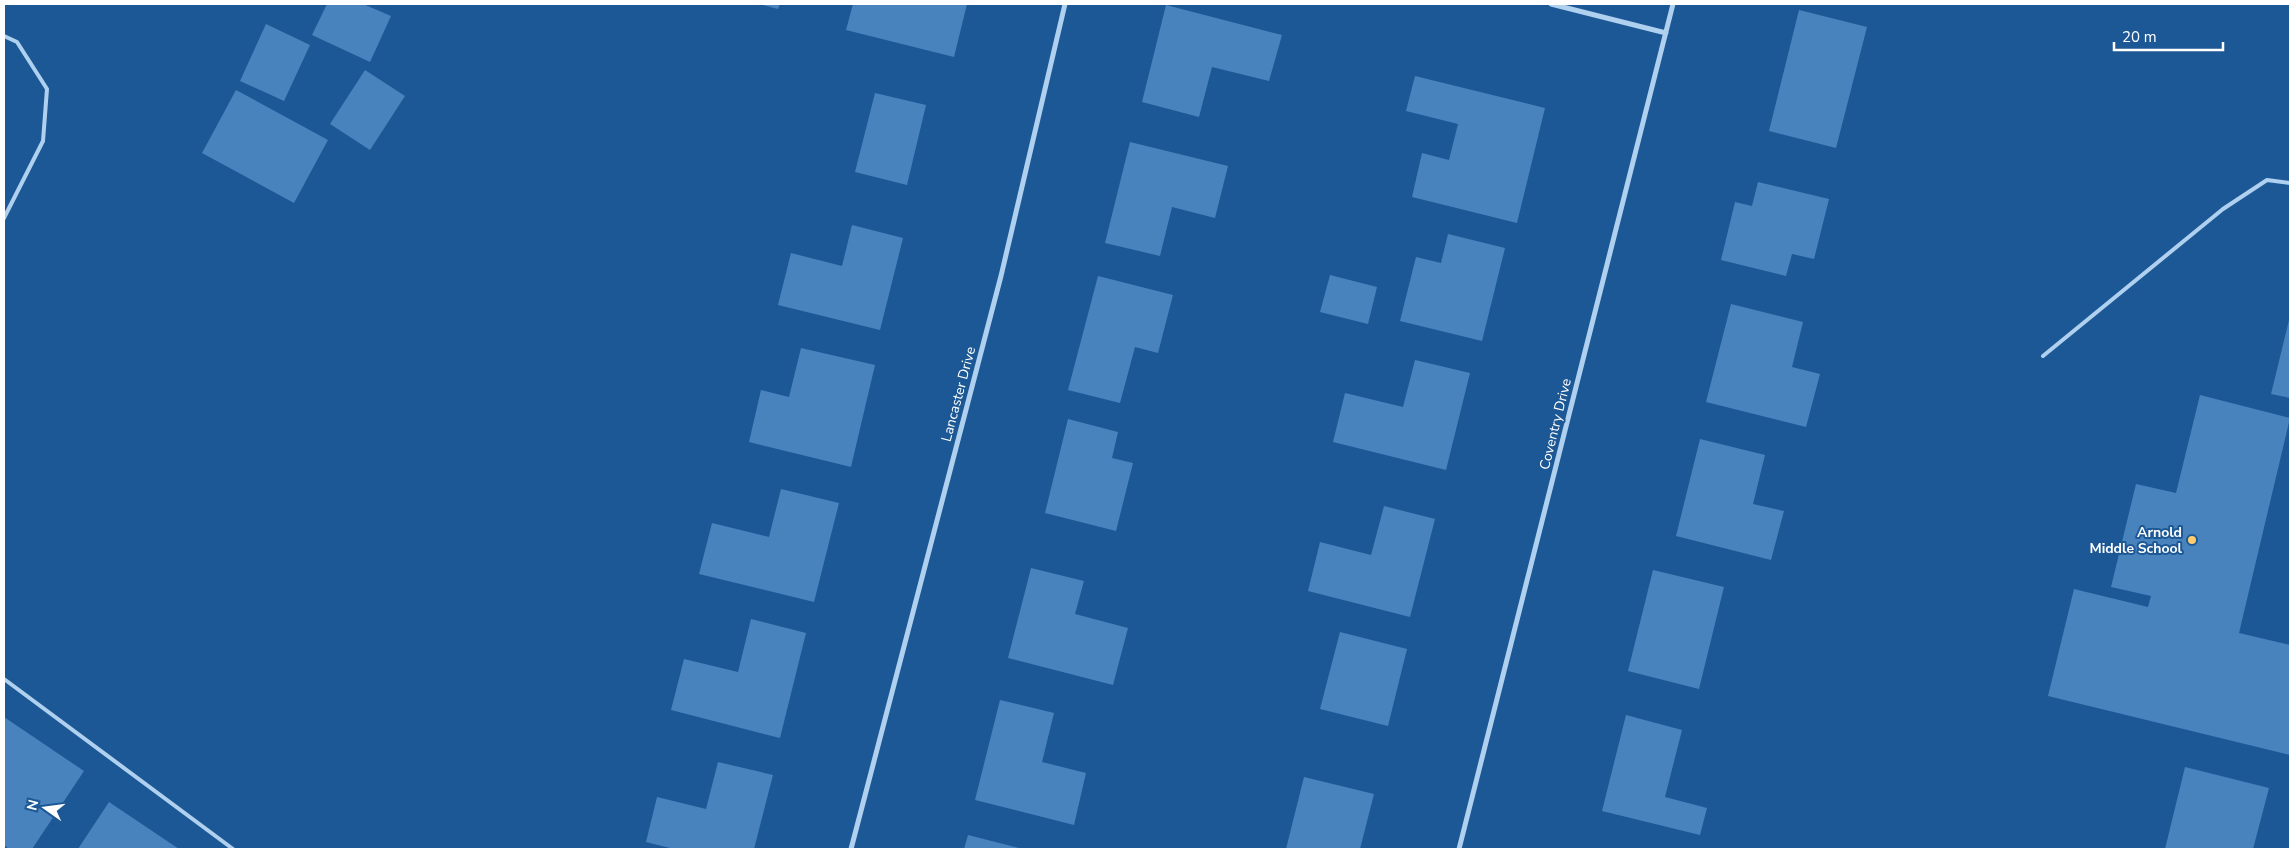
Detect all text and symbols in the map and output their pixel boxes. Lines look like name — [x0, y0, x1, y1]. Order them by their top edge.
scale bar — [2114, 20, 2223, 52]
text: 20 m — [2122, 27, 2157, 47]
street label: Lancaster Drive — [937, 345, 980, 444]
street label: Coventry Drive — [1535, 376, 1576, 472]
place label: Arnold Middle School — [2089, 523, 2183, 558]
marker: Arnold Middle School — [2186, 534, 2198, 546]
north arrow — [20, 783, 70, 833]
text: N — [22, 798, 43, 812]

